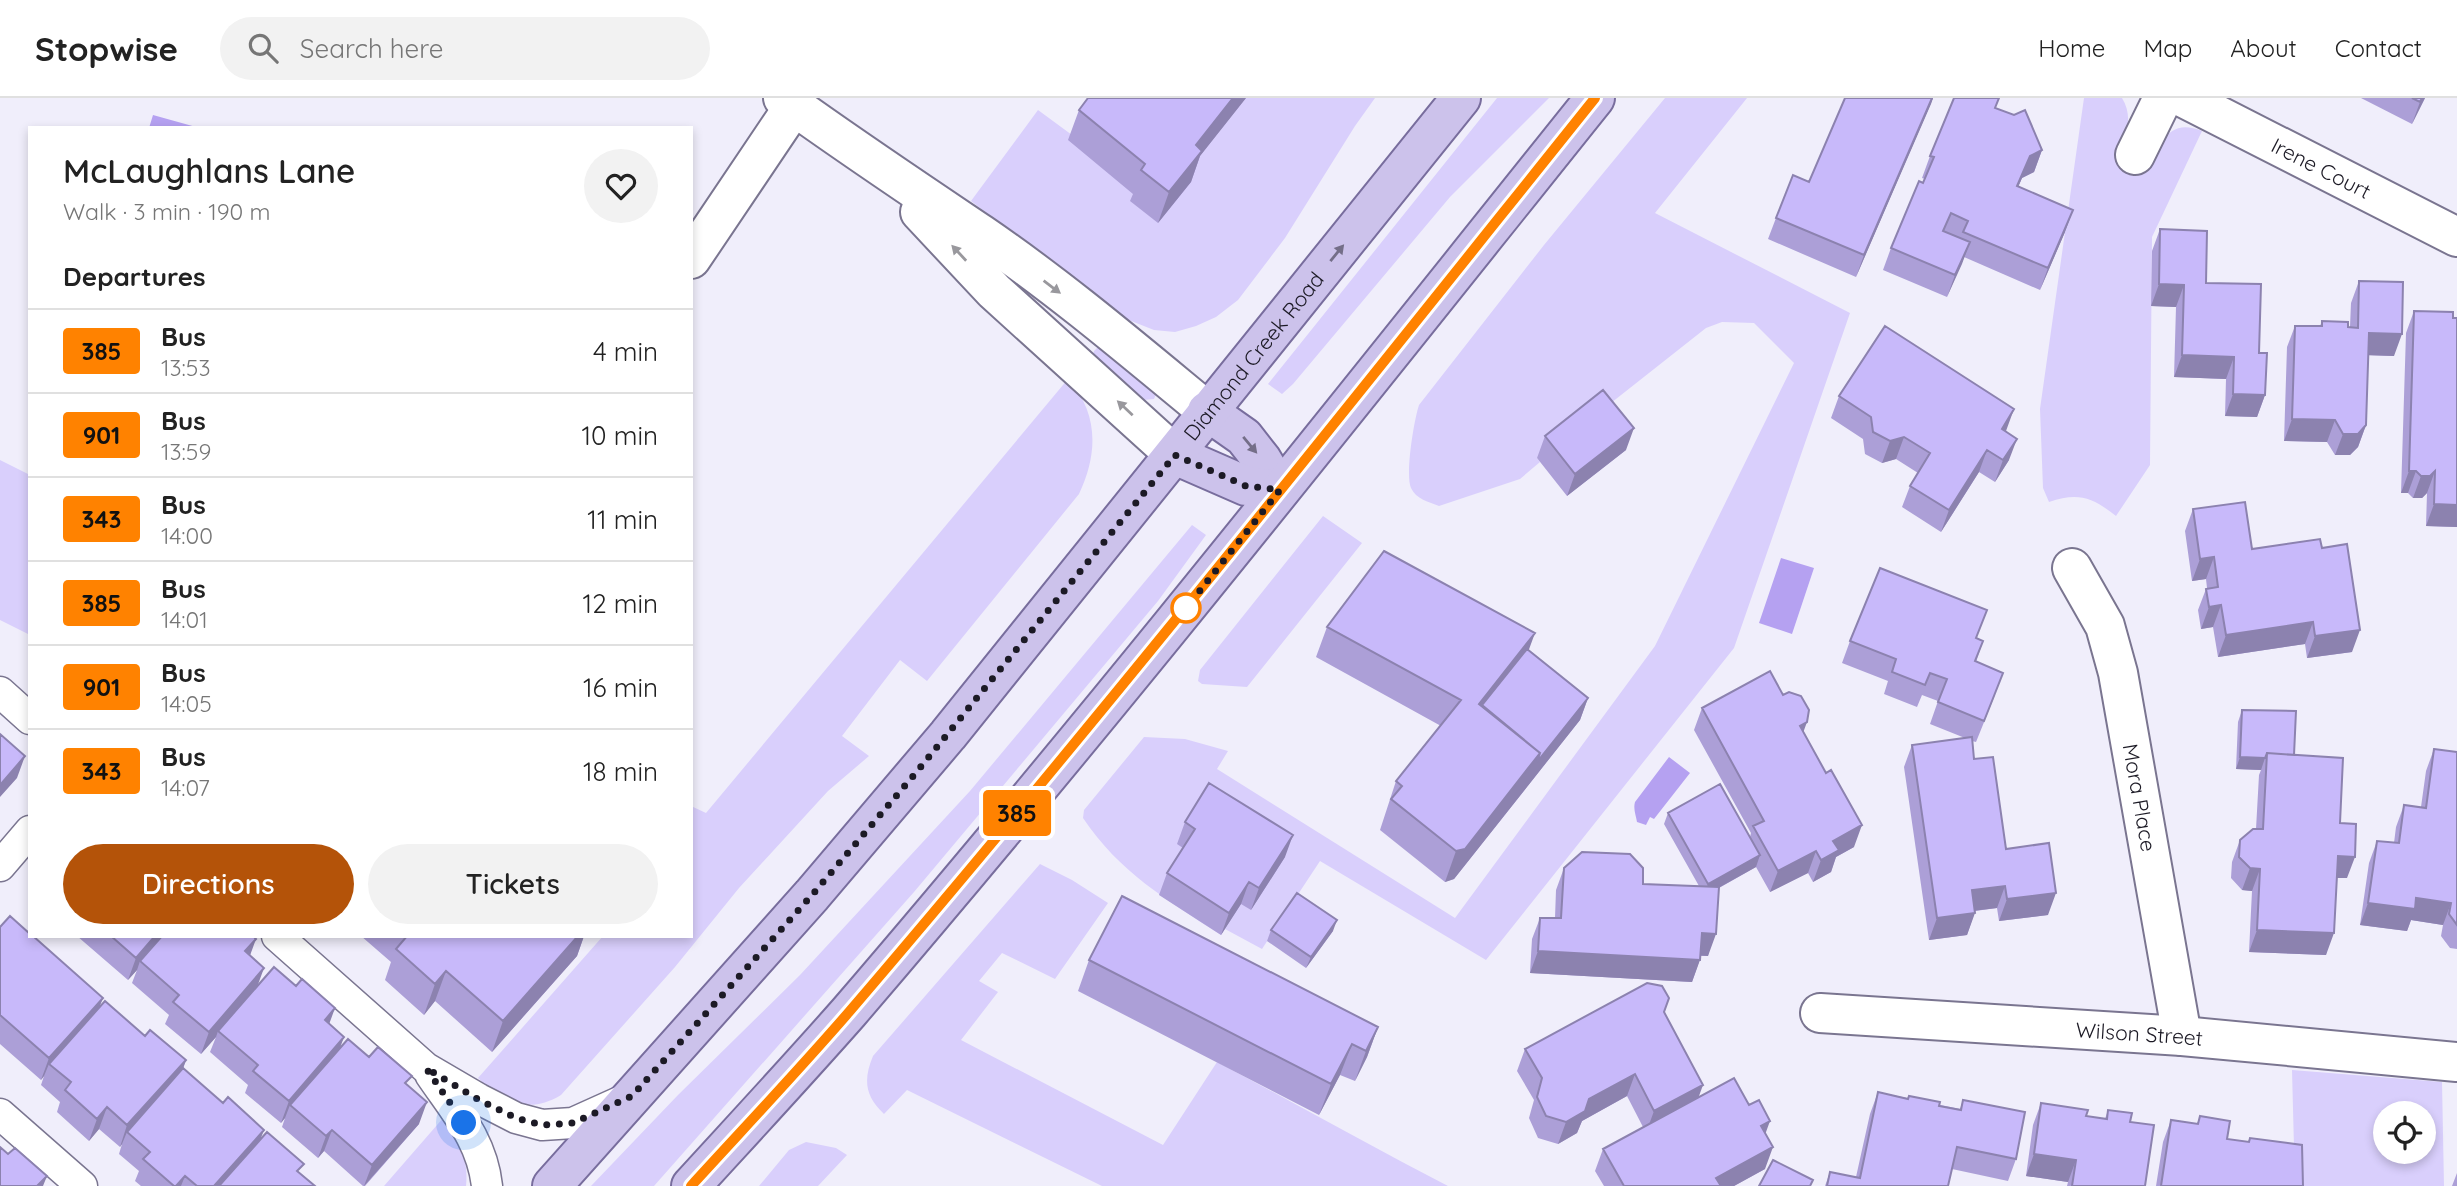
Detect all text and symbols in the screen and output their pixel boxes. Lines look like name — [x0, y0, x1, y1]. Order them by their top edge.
search box — [220, 17, 710, 80]
text: Stopwise — [35, 28, 178, 69]
icon: search — [244, 29, 282, 67]
text: Search here — [300, 32, 443, 65]
text: Home — [2038, 33, 2105, 63]
text: Map — [2143, 33, 2192, 63]
text: About — [2230, 33, 2297, 63]
text: Contact — [2335, 33, 2422, 63]
street label: Irene Court — [2267, 132, 2375, 204]
button: heart — [584, 149, 658, 223]
text: McLaughlans Lane — [63, 150, 355, 191]
text: Walk · 3 min · 190 m — [63, 197, 270, 226]
one-way arrow — [951, 244, 967, 262]
one-way arrow — [1329, 244, 1344, 262]
text: Departures — [63, 260, 206, 293]
street label: Diamond Creek Road — [1178, 266, 1329, 445]
one-way arrow — [1043, 280, 1061, 295]
text: Bus — [161, 320, 206, 353]
text: 4 min — [593, 335, 658, 368]
text: 385 — [82, 336, 121, 366]
text: 13:53 — [161, 353, 210, 382]
one-way arrow — [1117, 401, 1134, 417]
text: Bus — [161, 404, 206, 437]
text: 10 min — [582, 419, 658, 452]
text: 901 — [83, 420, 120, 450]
one-way arrow — [1242, 436, 1258, 454]
text: 13:59 — [161, 437, 211, 466]
text: Bus — [161, 488, 206, 521]
text: 11 min — [587, 503, 658, 536]
text: 343 — [82, 504, 121, 534]
text: 14:00 — [161, 521, 213, 550]
text: Bus — [161, 572, 206, 605]
text: 12 min — [583, 587, 658, 620]
text: 385 — [82, 588, 121, 618]
unlabelled marker — [1171, 593, 1201, 623]
text: 14:01 — [161, 605, 208, 634]
text: Bus — [161, 656, 206, 689]
text: 16 min — [583, 671, 658, 704]
text: 901 — [83, 672, 120, 702]
text: 14:05 — [161, 689, 212, 718]
text: Bus — [161, 740, 206, 773]
street label: Mora Place — [2118, 742, 2162, 854]
text: 18 min — [583, 755, 658, 788]
text: 343 — [82, 756, 121, 786]
text: 14:07 — [161, 773, 210, 802]
line badge: 385 — [977, 790, 1057, 836]
text: 385 — [997, 798, 1037, 828]
button: Directions — [63, 844, 354, 924]
button: Tickets — [368, 844, 658, 924]
street label: Wilson Street — [2075, 1016, 2204, 1051]
map controls — [2373, 1101, 2436, 1164]
button: locate — [2373, 1101, 2436, 1164]
your location — [446, 1105, 481, 1140]

